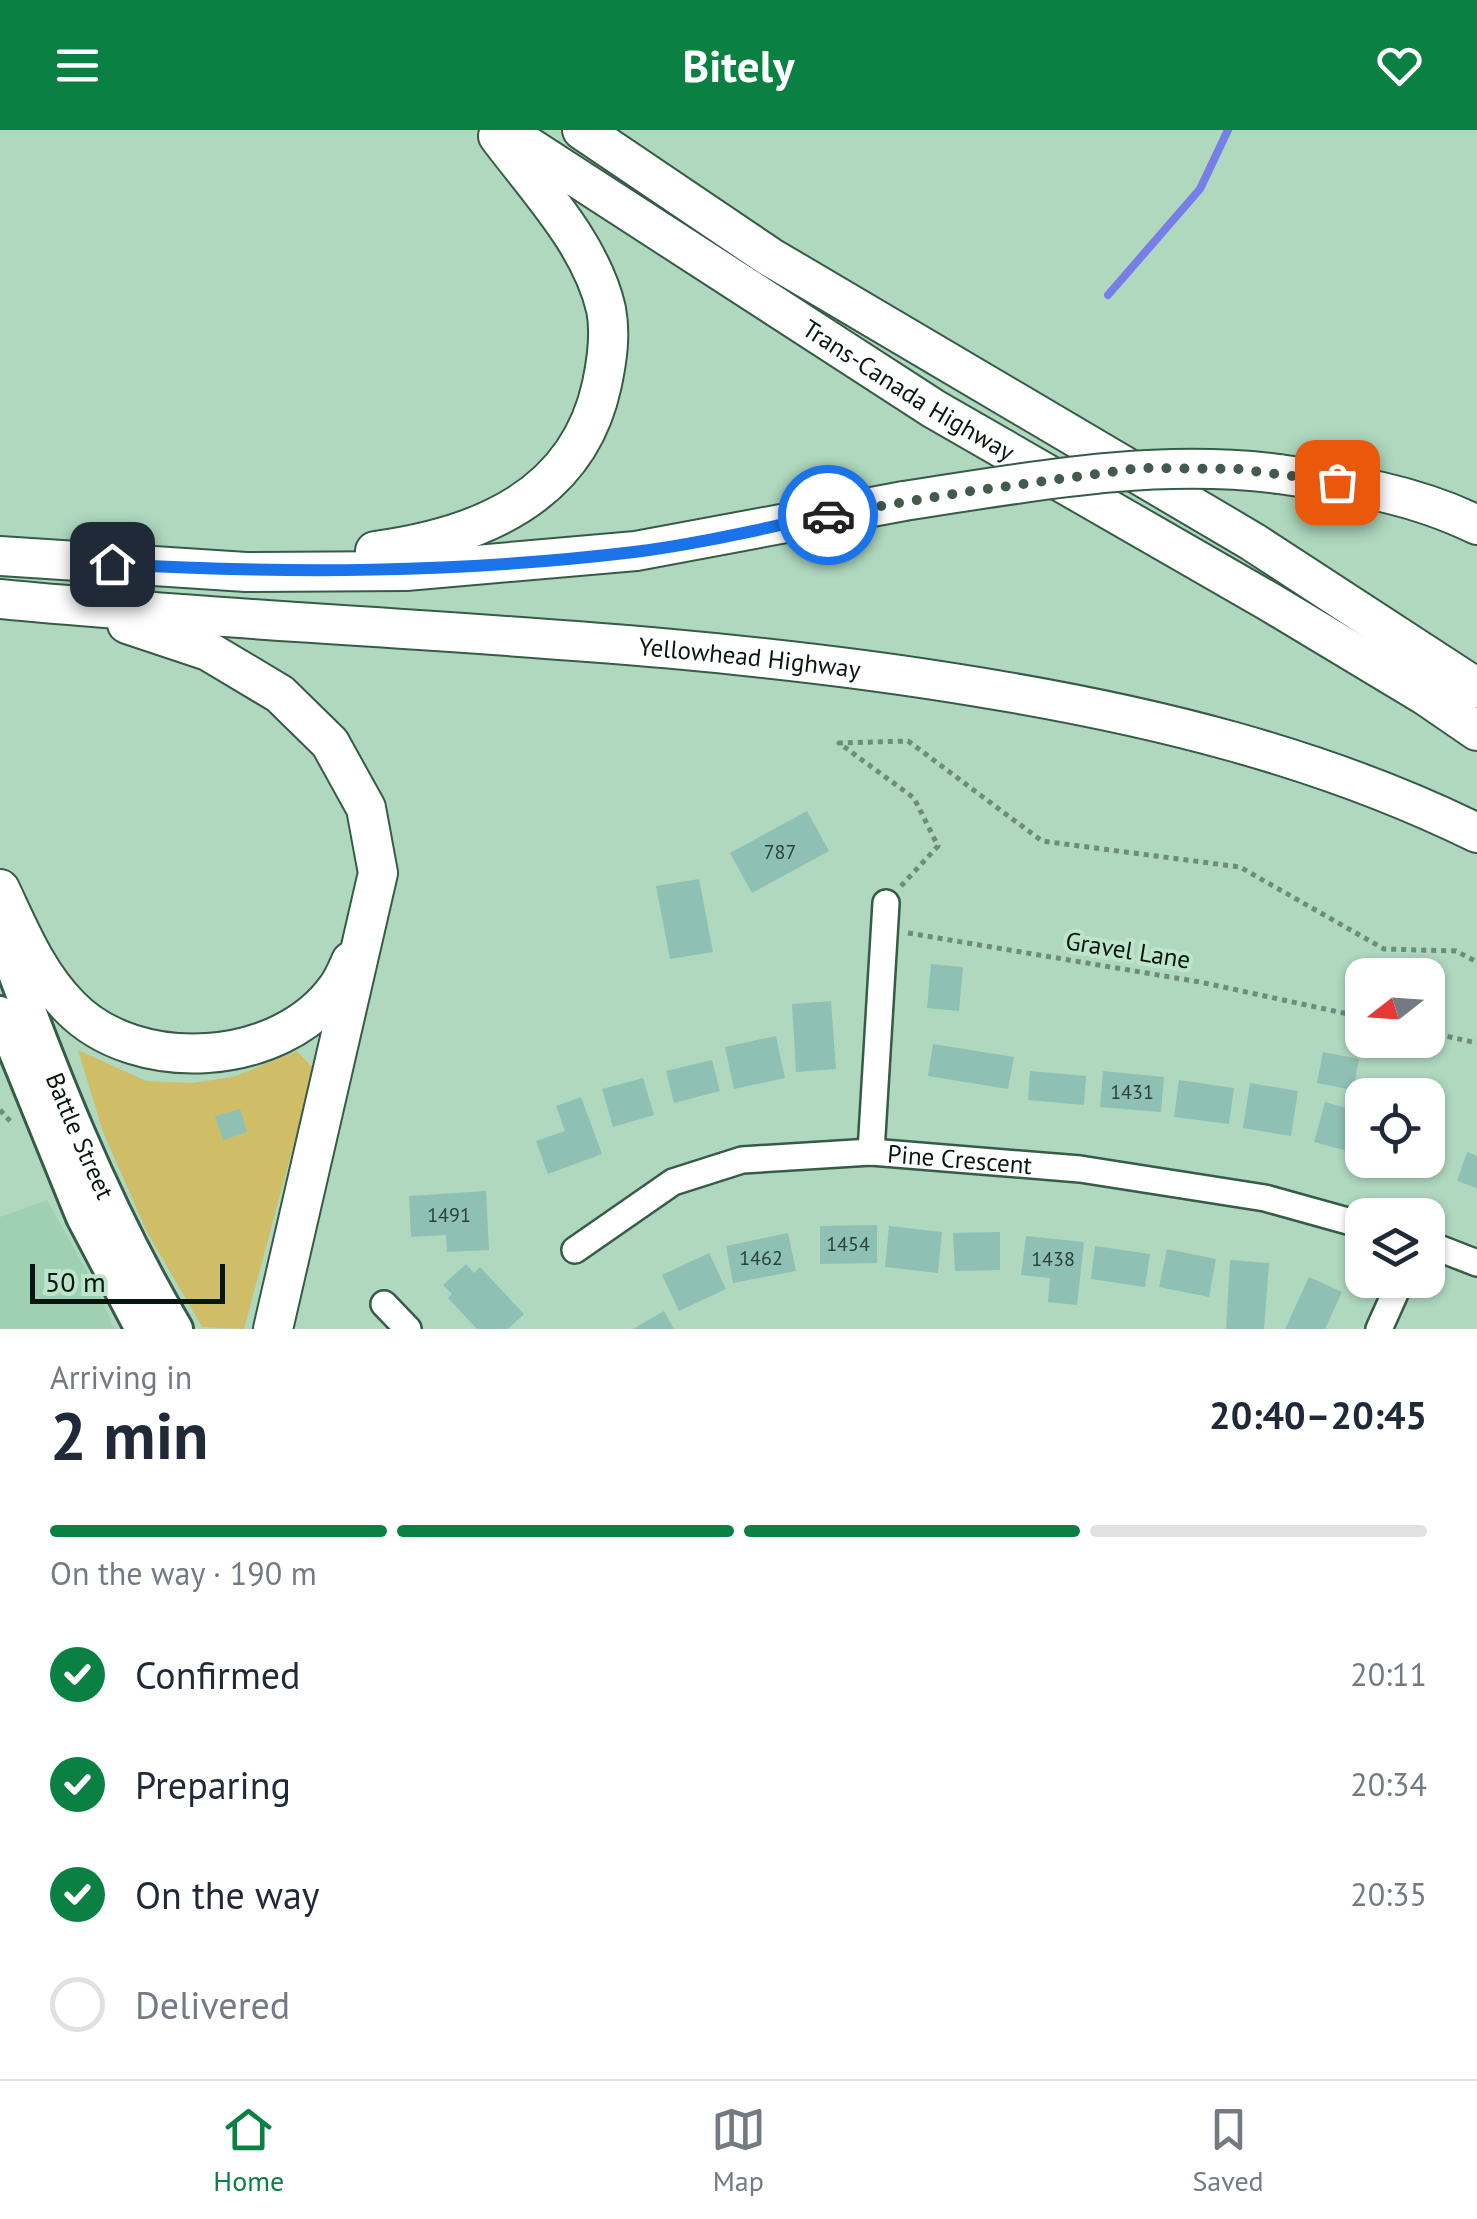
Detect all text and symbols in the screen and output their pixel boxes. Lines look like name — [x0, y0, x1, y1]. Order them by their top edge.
text: Bitely — [683, 36, 794, 94]
icon: menu — [50, 38, 105, 93]
icon: heart — [1372, 38, 1427, 93]
street label: Trans-Canada Highway — [797, 312, 1021, 468]
pin — [1295, 440, 1380, 525]
icon: bag — [1310, 455, 1365, 510]
courier — [778, 465, 878, 565]
icon: car — [801, 488, 856, 543]
pin — [70, 522, 155, 607]
icon: home — [85, 537, 140, 592]
street label: Yellowhead Highway — [638, 630, 863, 685]
house number: 787 — [764, 839, 796, 865]
street label: Gravel Lane — [1063, 924, 1193, 976]
north arrow — [1345, 958, 1445, 1058]
map controls — [1345, 958, 1445, 1298]
street label: Battle Street — [39, 1068, 122, 1205]
button: locate — [1345, 1078, 1445, 1178]
house number: 1431 — [1110, 1079, 1154, 1105]
street label: Pine Crescent — [886, 1137, 1034, 1181]
button: layers — [1345, 1198, 1445, 1298]
house number: 1491 — [427, 1202, 471, 1228]
house number: 1454 — [826, 1231, 870, 1257]
house number: 1462 — [739, 1245, 783, 1271]
house number: 1438 — [1031, 1246, 1075, 1272]
scale bar — [30, 1259, 225, 1304]
text: 50 m — [45, 1263, 106, 1300]
text: Arriving in — [50, 1356, 192, 1398]
text: 20:40–20:45 — [1209, 1390, 1427, 1439]
text: 2 min — [50, 1393, 209, 1477]
text: On the way · 190 m — [50, 1552, 317, 1594]
icon: check — [50, 1647, 105, 1702]
text: Confirmed — [135, 1650, 301, 1699]
text: 20:11 — [1350, 1653, 1427, 1695]
icon: check — [50, 1757, 105, 1812]
text: Preparing — [135, 1760, 291, 1809]
text: 20:34 — [1350, 1763, 1427, 1805]
icon: check — [50, 1867, 105, 1922]
text: On the way — [135, 1870, 320, 1919]
text: 20:35 — [1350, 1873, 1427, 1915]
text: Delivered — [135, 1980, 290, 2029]
tab: Home — [213, 2102, 284, 2199]
tab: Map — [711, 2102, 766, 2199]
tab: Saved — [1192, 2102, 1264, 2199]

